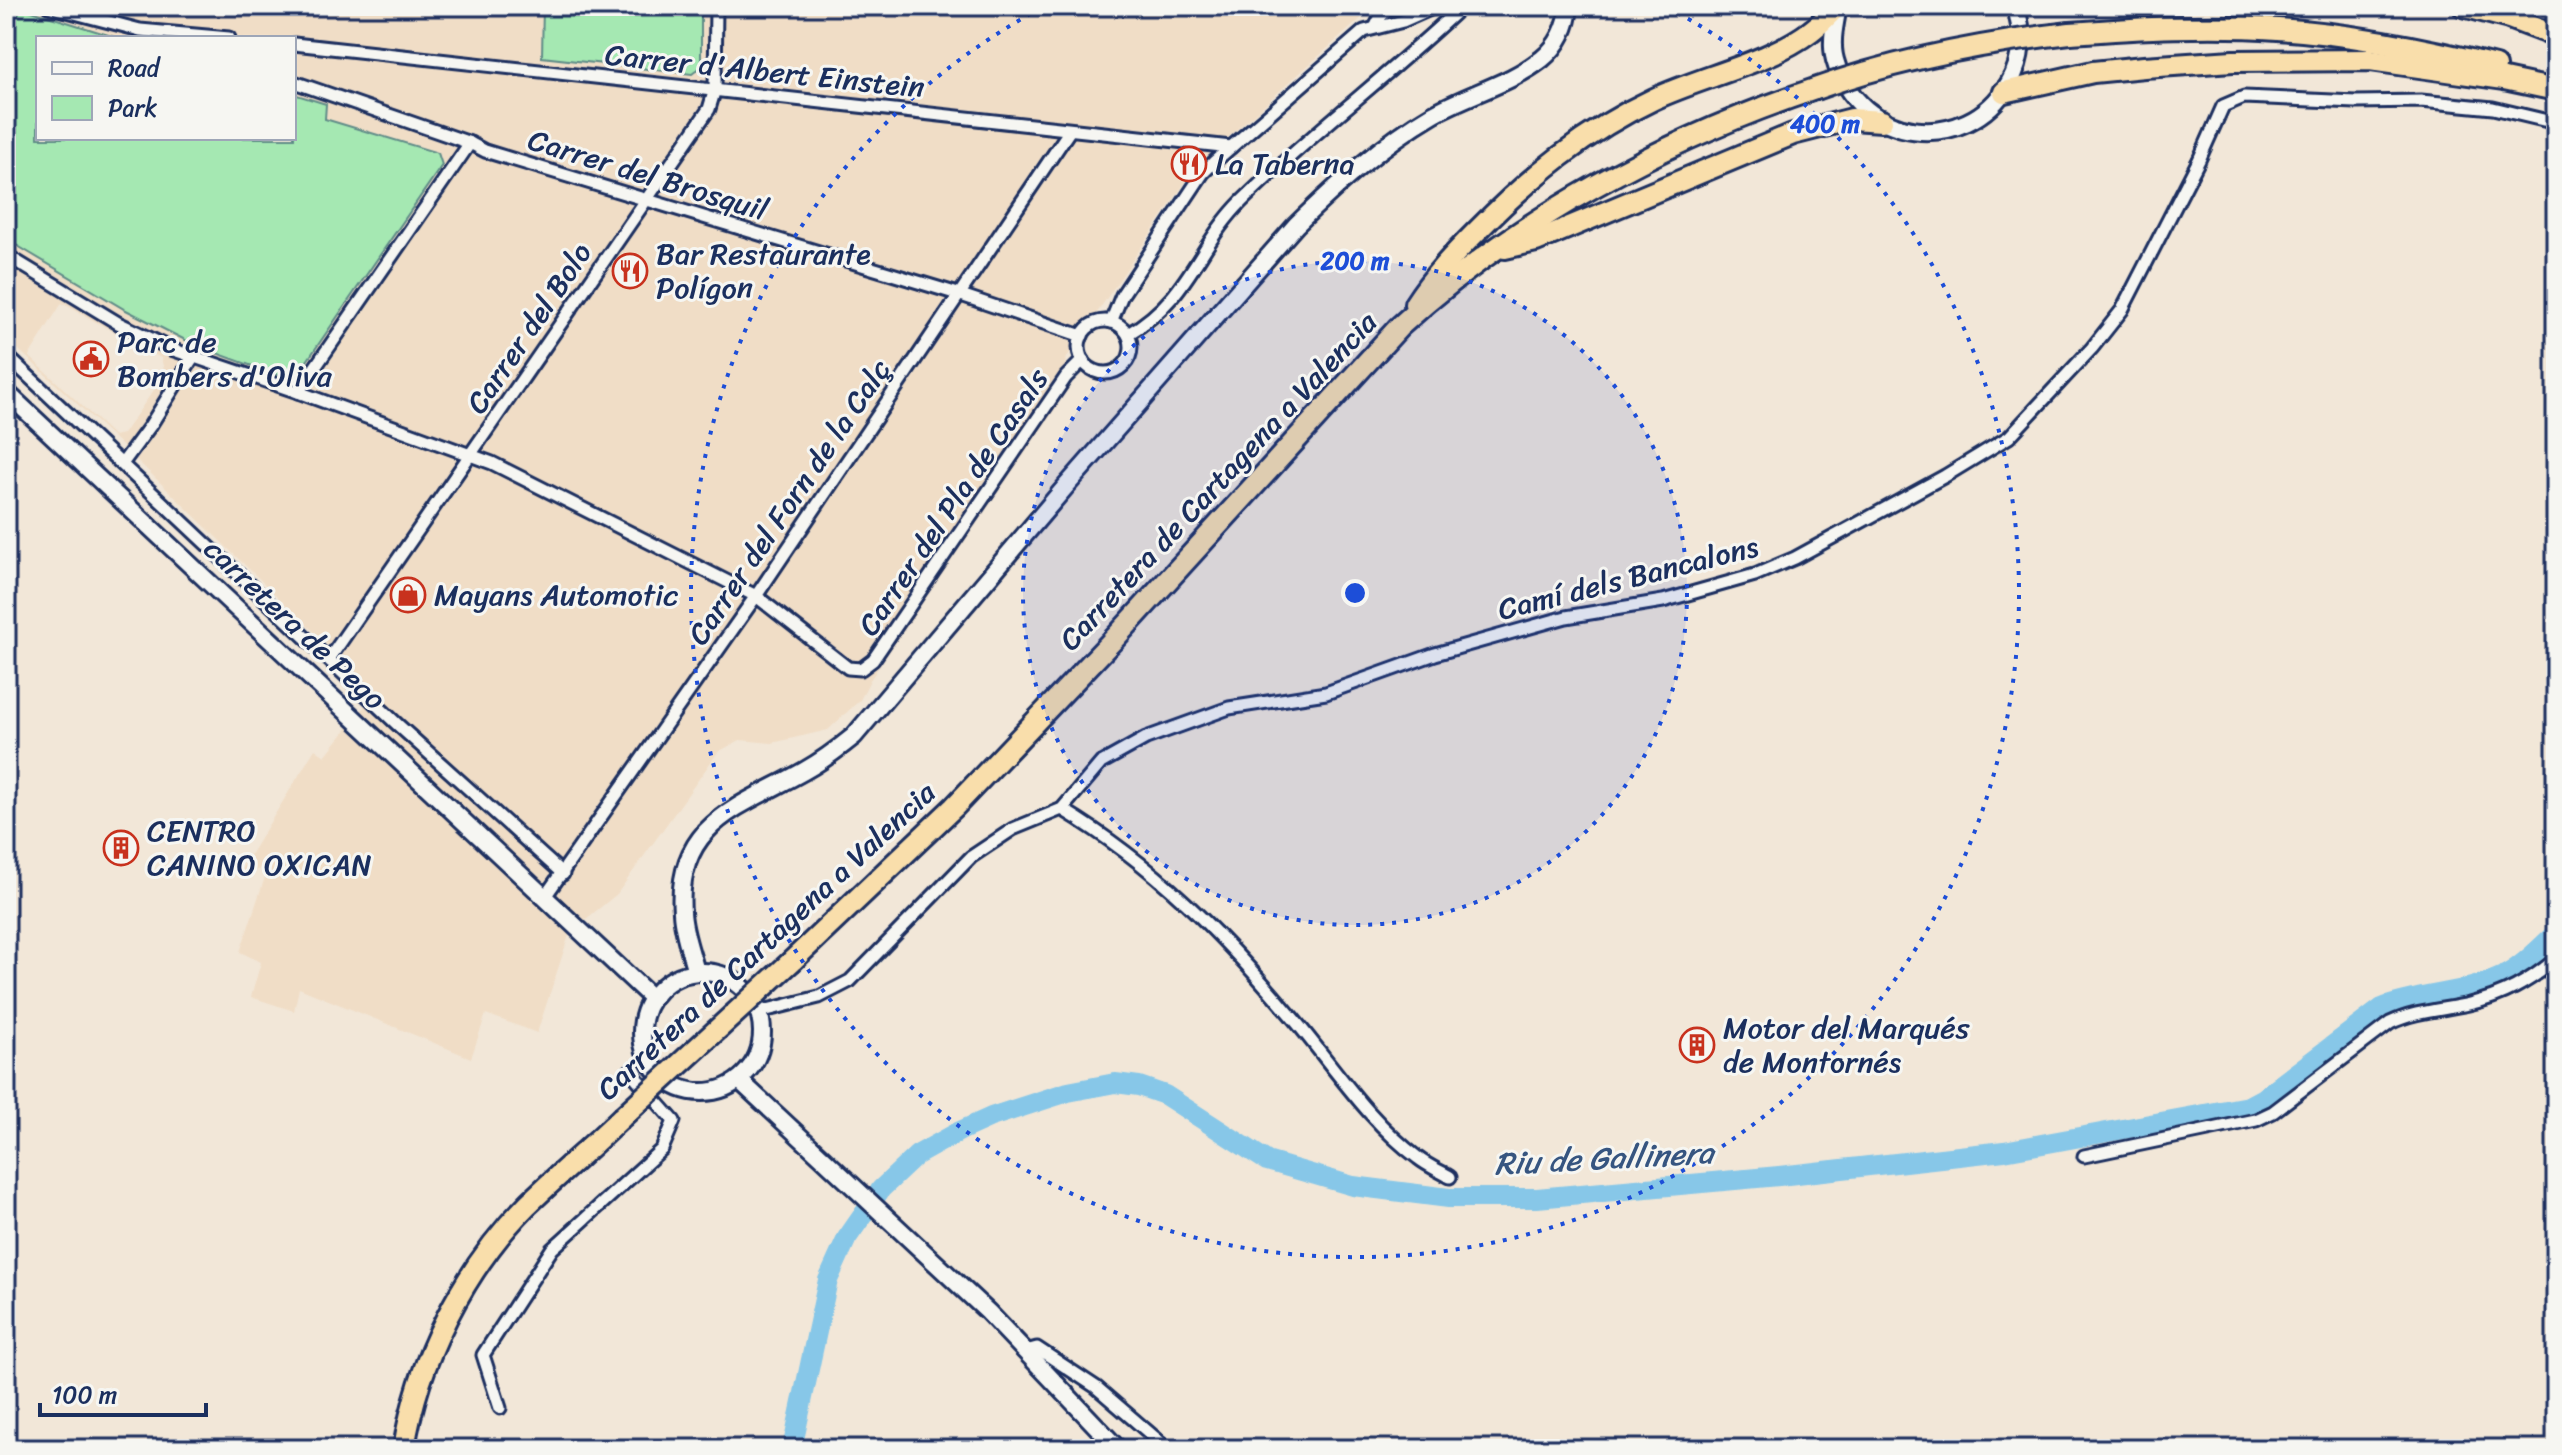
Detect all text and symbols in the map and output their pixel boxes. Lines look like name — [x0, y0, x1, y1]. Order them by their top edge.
street label: Carrer d'Albert Einstein — [603, 27, 927, 115]
legend — [36, 36, 296, 140]
text: Road — [108, 47, 162, 89]
text: Park — [108, 87, 157, 129]
text: 400 m — [1790, 103, 1861, 145]
street label: Carrer del Brosquil — [521, 113, 775, 237]
place label: La Taberna — [1215, 137, 1355, 191]
restaurant icon: La Taberna — [1170, 145, 1208, 183]
place label: Bar Restaurante Polígon — [656, 227, 871, 315]
street label: Carrer del Bolo — [451, 231, 607, 425]
text: 200 m — [1320, 240, 1390, 282]
restaurant icon: Bar Restaurante Polígon — [611, 252, 649, 290]
street label: Carretera de Cartagena a Valencia — [1045, 297, 1392, 664]
place label: Parc de Bombers d'Oliva — [117, 315, 333, 403]
public building icon: Parc de Bombers d'Oliva — [72, 340, 110, 378]
street label: Carrer del Forn de la Calç — [673, 348, 905, 656]
street label: Carrer del Pla de Casals — [843, 357, 1063, 647]
street label: Camí dels Bancalons — [1492, 519, 1765, 636]
street label: carretera de Pego — [191, 524, 399, 724]
place label: Mayans Automotic — [434, 568, 678, 622]
shop icon: Mayans Automotic — [389, 576, 427, 614]
centre of rings — [1341, 579, 1369, 607]
street label: Carretera de Cartagena a Valencia — [583, 767, 950, 1114]
place label: CENTRO CANINO OXICAN — [147, 804, 372, 892]
building icon: CENTRO CANINO OXICAN — [102, 829, 140, 867]
place label: Motor del Marqués de Montornés — [1723, 1001, 1970, 1089]
building icon: Motor del Marqués de Montornés — [1678, 1026, 1716, 1064]
water label: Riu de Gallinera — [1493, 1124, 1718, 1193]
scale bar — [40, 1367, 206, 1417]
text: 100 m — [52, 1374, 117, 1416]

